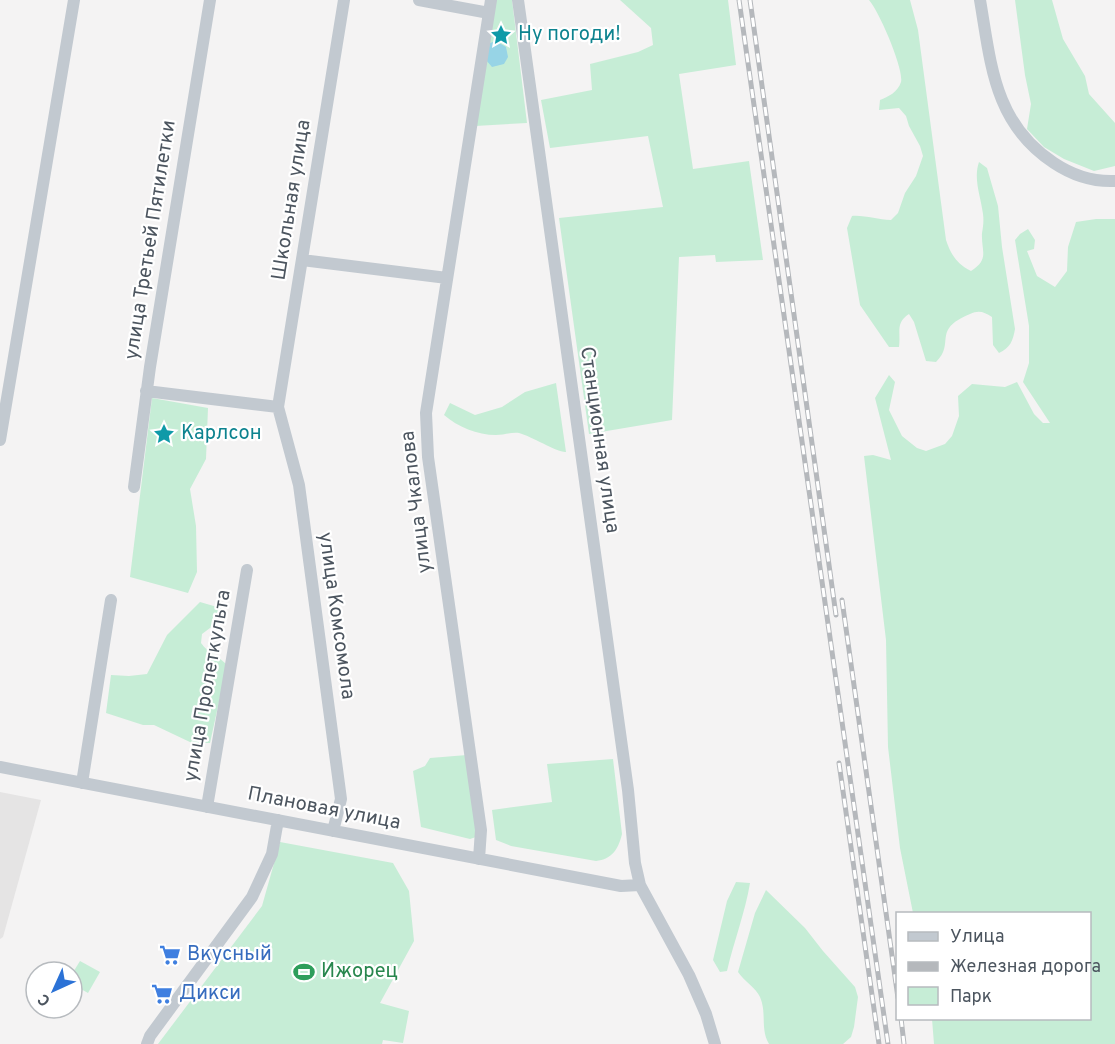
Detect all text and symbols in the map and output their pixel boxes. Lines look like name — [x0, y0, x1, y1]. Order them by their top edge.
place label: Ну погоди! — [518, 22, 621, 48]
place icon: Ну погоди! — [489, 23, 513, 47]
street label: улица Третьей Пятилетки — [119, 118, 183, 362]
street label: Школьная улица — [266, 118, 318, 282]
street label: Станционная улица — [573, 345, 625, 535]
place label: Карлсон — [181, 421, 262, 447]
place icon: Карлсон — [152, 422, 176, 446]
street label: улица Чкалова — [395, 429, 439, 575]
street label: улица Комсомола — [311, 531, 361, 701]
street label: улица Пролеткульта — [178, 588, 238, 784]
street label: Плановая улица — [245, 781, 403, 837]
legend — [896, 912, 1091, 1020]
text: Улица — [950, 926, 1004, 949]
place label: Вкусный — [187, 942, 272, 968]
supermarket icon: Вкусный — [158, 943, 182, 967]
text: Железная дорога — [950, 956, 1101, 979]
place label: Ижорец — [321, 959, 398, 985]
north arrow — [24, 960, 84, 1020]
sports icon: Ижорец — [292, 960, 316, 984]
place label: Дикси — [179, 981, 241, 1007]
supermarket icon: Дикси — [150, 982, 174, 1006]
text: Парк — [950, 986, 992, 1009]
text: С — [34, 989, 55, 1010]

